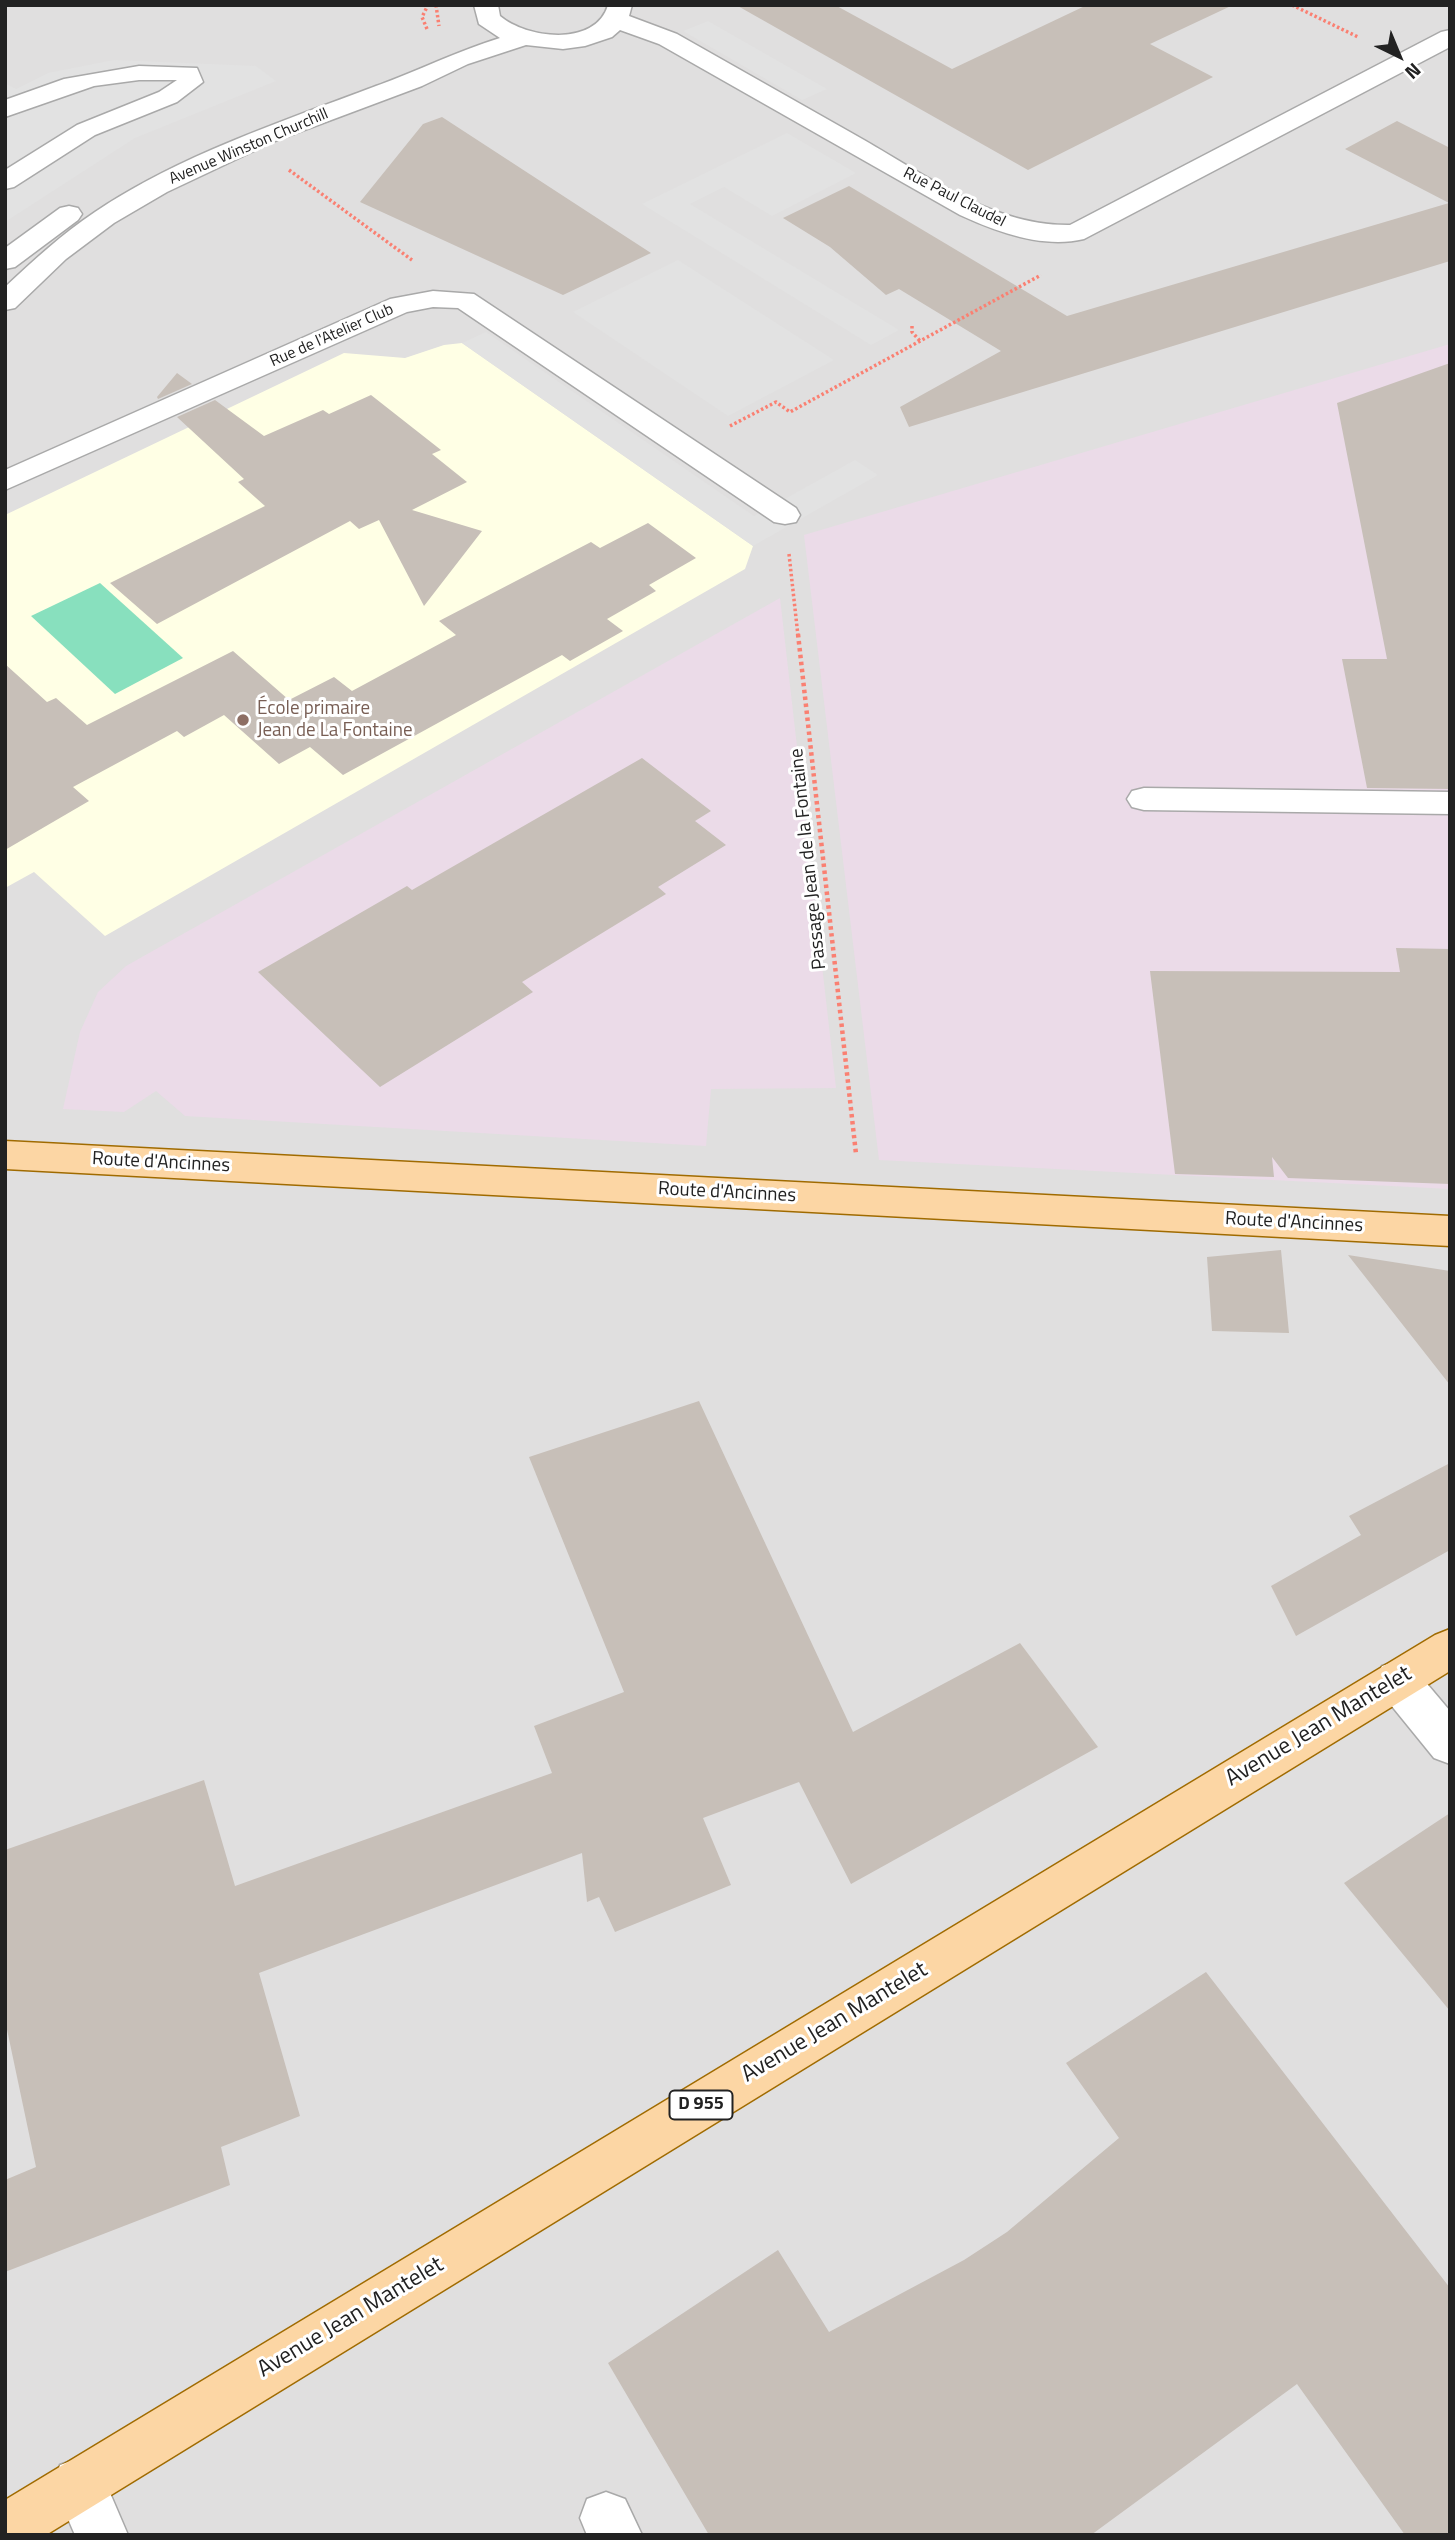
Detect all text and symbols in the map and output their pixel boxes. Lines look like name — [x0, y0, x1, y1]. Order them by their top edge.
north arrow — [1364, 21, 1434, 91]
text: N — [1399, 57, 1428, 87]
street label: Avenue Winston Churchill — [167, 105, 331, 189]
street label: Rue Paul Claudel — [900, 164, 1008, 232]
street label: Rue de l'Atelier Club — [267, 300, 397, 372]
place label: École primaire Jean de La Fontaine — [257, 698, 412, 742]
marker: École primaire Jean de La Fontaine — [235, 712, 251, 728]
street label: Passage Jean de la Fontaine — [786, 747, 832, 971]
street label: Route d'Ancinnes — [91, 1148, 231, 1178]
street label: Route d'Ancinnes — [657, 1178, 797, 1208]
street label: Route d'Ancinnes — [1224, 1208, 1364, 1238]
street label: Avenue Jean Mantelet — [1221, 1661, 1417, 1793]
street label: Avenue Jean Mantelet — [737, 1957, 933, 2089]
road number: D 955 — [670, 2090, 732, 2120]
street label: Avenue Jean Mantelet — [253, 2252, 449, 2384]

